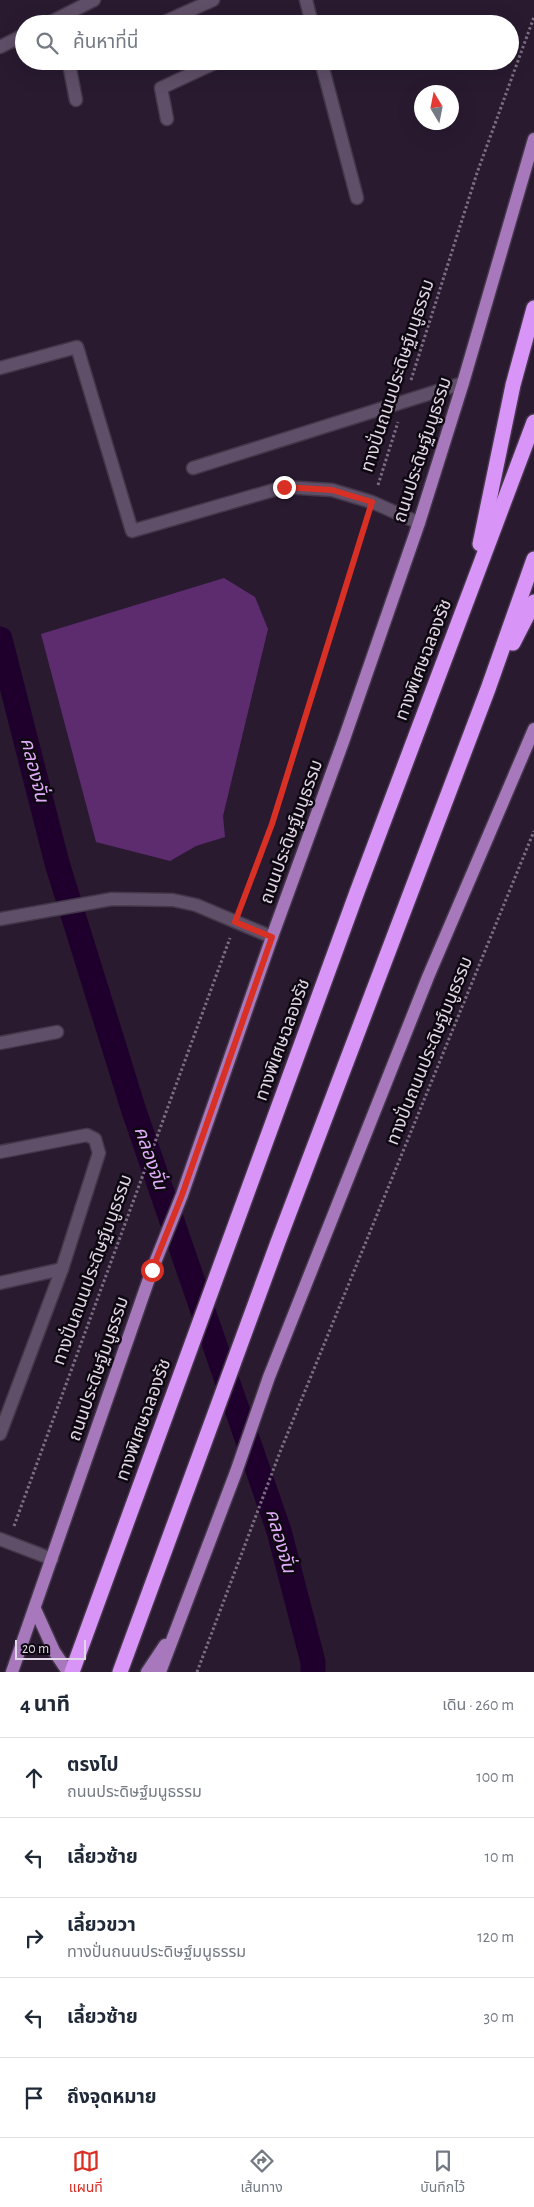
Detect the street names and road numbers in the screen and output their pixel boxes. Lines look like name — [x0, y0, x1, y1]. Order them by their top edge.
street label: ทางปั่นถนนประดิษฐ์มนูธรรม — [357, 277, 439, 475]
street label: ถนนประดิษฐ์มนูธรรม — [389, 375, 457, 525]
street label: ทางพิเศษฉลองรัช — [392, 597, 455, 723]
street label: ถนนประดิษฐ์มนูธรรม — [258, 758, 328, 907]
street label: ทางปั่นถนนประดิษฐ์มนูธรรม — [380, 953, 478, 1149]
street label: ทางพิเศษฉลองรัช — [252, 976, 313, 1103]
street label: ทางปั่นถนนประดิษฐ์มนูธรรม — [48, 1172, 138, 1368]
street label: ถนนประดิษฐ์มนูธรรม — [64, 1294, 134, 1444]
street label: ทางพิเศษฉลองรัช — [113, 1356, 174, 1483]

